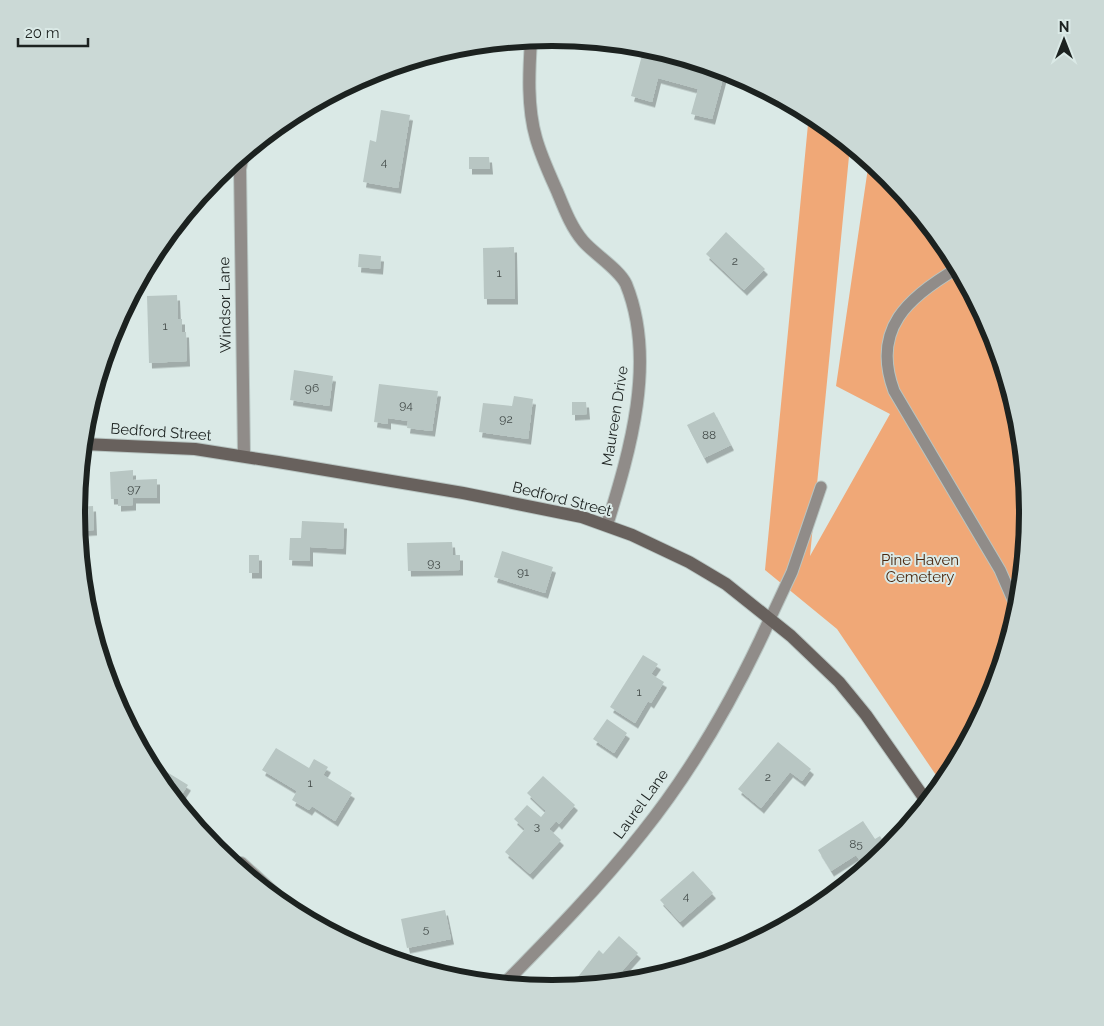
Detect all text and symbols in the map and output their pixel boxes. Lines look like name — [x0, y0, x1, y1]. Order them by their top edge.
scale bar — [18, 15, 88, 47]
north arrow — [1039, 15, 1089, 65]
text: N — [1059, 19, 1069, 35]
text: 20 m — [25, 24, 60, 42]
house number: 4 — [381, 155, 388, 169]
house number: 2 — [732, 254, 738, 268]
street label: Windsor Lane — [215, 256, 235, 353]
house number: 1 — [496, 266, 502, 280]
house number: 1 — [162, 319, 168, 333]
street label: Maureen Drive — [598, 364, 632, 467]
house number: 96 — [305, 381, 319, 395]
house number: 94 — [399, 398, 413, 412]
house number: 92 — [499, 412, 513, 426]
street label: Bedford Street — [110, 419, 212, 445]
house number: 88 — [702, 428, 716, 442]
street label: Bedford Street — [511, 478, 613, 520]
house number: 97 — [127, 482, 141, 496]
park label: Pine Haven Cemetery — [881, 551, 959, 586]
house number: 93 — [427, 556, 441, 570]
house number: 91 — [517, 565, 529, 579]
house number: 1 — [636, 685, 642, 699]
street label: Laurel Lane — [610, 766, 672, 842]
house number: 2 — [765, 770, 771, 784]
house number: 1 — [307, 776, 313, 790]
house number: 3 — [534, 819, 540, 833]
house number: 85 — [849, 837, 863, 851]
house number: 4 — [683, 889, 690, 903]
house number: 5 — [423, 922, 430, 936]

